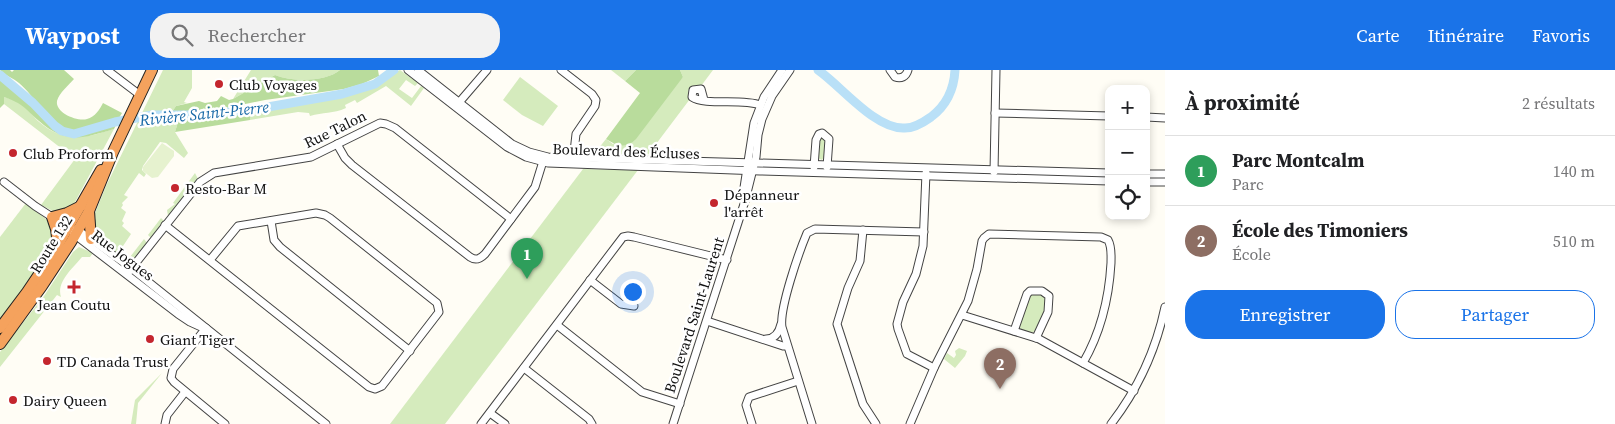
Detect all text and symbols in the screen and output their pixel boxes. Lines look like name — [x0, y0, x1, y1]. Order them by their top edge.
search box — [150, 13, 500, 58]
text: Waypost — [25, 19, 120, 52]
icon: search — [168, 21, 196, 49]
text: Rechercher — [208, 22, 306, 48]
text: Carte — [1356, 23, 1400, 48]
text: Itinéraire — [1428, 23, 1504, 48]
text: Favoris — [1532, 23, 1590, 48]
place label: Club Voyages — [229, 74, 317, 95]
marker: Club Voyages — [213, 78, 225, 90]
map controls — [1105, 85, 1150, 220]
button: + — [1105, 85, 1150, 130]
text: À proximité — [1185, 88, 1300, 117]
text: 2 résultats — [1522, 92, 1595, 114]
water label: Rivière Saint-Pierre — [137, 95, 270, 131]
street label: Rue Talon — [300, 105, 370, 153]
button: − — [1105, 130, 1150, 175]
street label: Boulevard des Écluses — [552, 138, 700, 164]
place label: Club Proform — [23, 143, 114, 164]
marker: Club Proform — [7, 147, 19, 159]
text: Parc Montcalm — [1232, 147, 1364, 173]
text: 1 — [1197, 160, 1205, 182]
text: 140 m — [1553, 160, 1595, 182]
text: Parc — [1232, 173, 1264, 195]
button: locate — [1105, 175, 1150, 220]
place label: Resto-Bar M — [185, 178, 267, 199]
marker: Resto-Bar M — [169, 182, 181, 194]
place label: Dépanneur l'arrêt — [724, 184, 800, 222]
marker: Dépanneur l'arrêt — [708, 197, 720, 209]
street label: Route 132 — [25, 211, 77, 277]
text: École des Timoniers — [1232, 217, 1408, 243]
street label: Rue Jogues — [87, 225, 159, 285]
text: 2 — [1197, 230, 1205, 252]
text: 510 m — [1553, 230, 1595, 252]
street label: Boulevard Saint-Laurent — [659, 234, 729, 396]
pin: 1 — [511, 238, 543, 279]
text: École — [1232, 243, 1271, 265]
your location — [620, 279, 646, 305]
marker: Jean Coutu — [68, 281, 80, 293]
button: Enregistrer — [1185, 290, 1385, 339]
button: Partager — [1395, 290, 1595, 339]
place label: Jean Coutu — [37, 294, 111, 315]
place label: Giant Tiger — [160, 329, 235, 350]
marker: Giant Tiger — [144, 333, 156, 345]
pin: 2 — [984, 348, 1016, 389]
place label: TD Canada Trust — [57, 351, 168, 372]
marker: TD Canada Trust — [41, 355, 53, 367]
place label: Dairy Queen — [23, 390, 107, 411]
marker: Dairy Queen — [7, 394, 19, 406]

